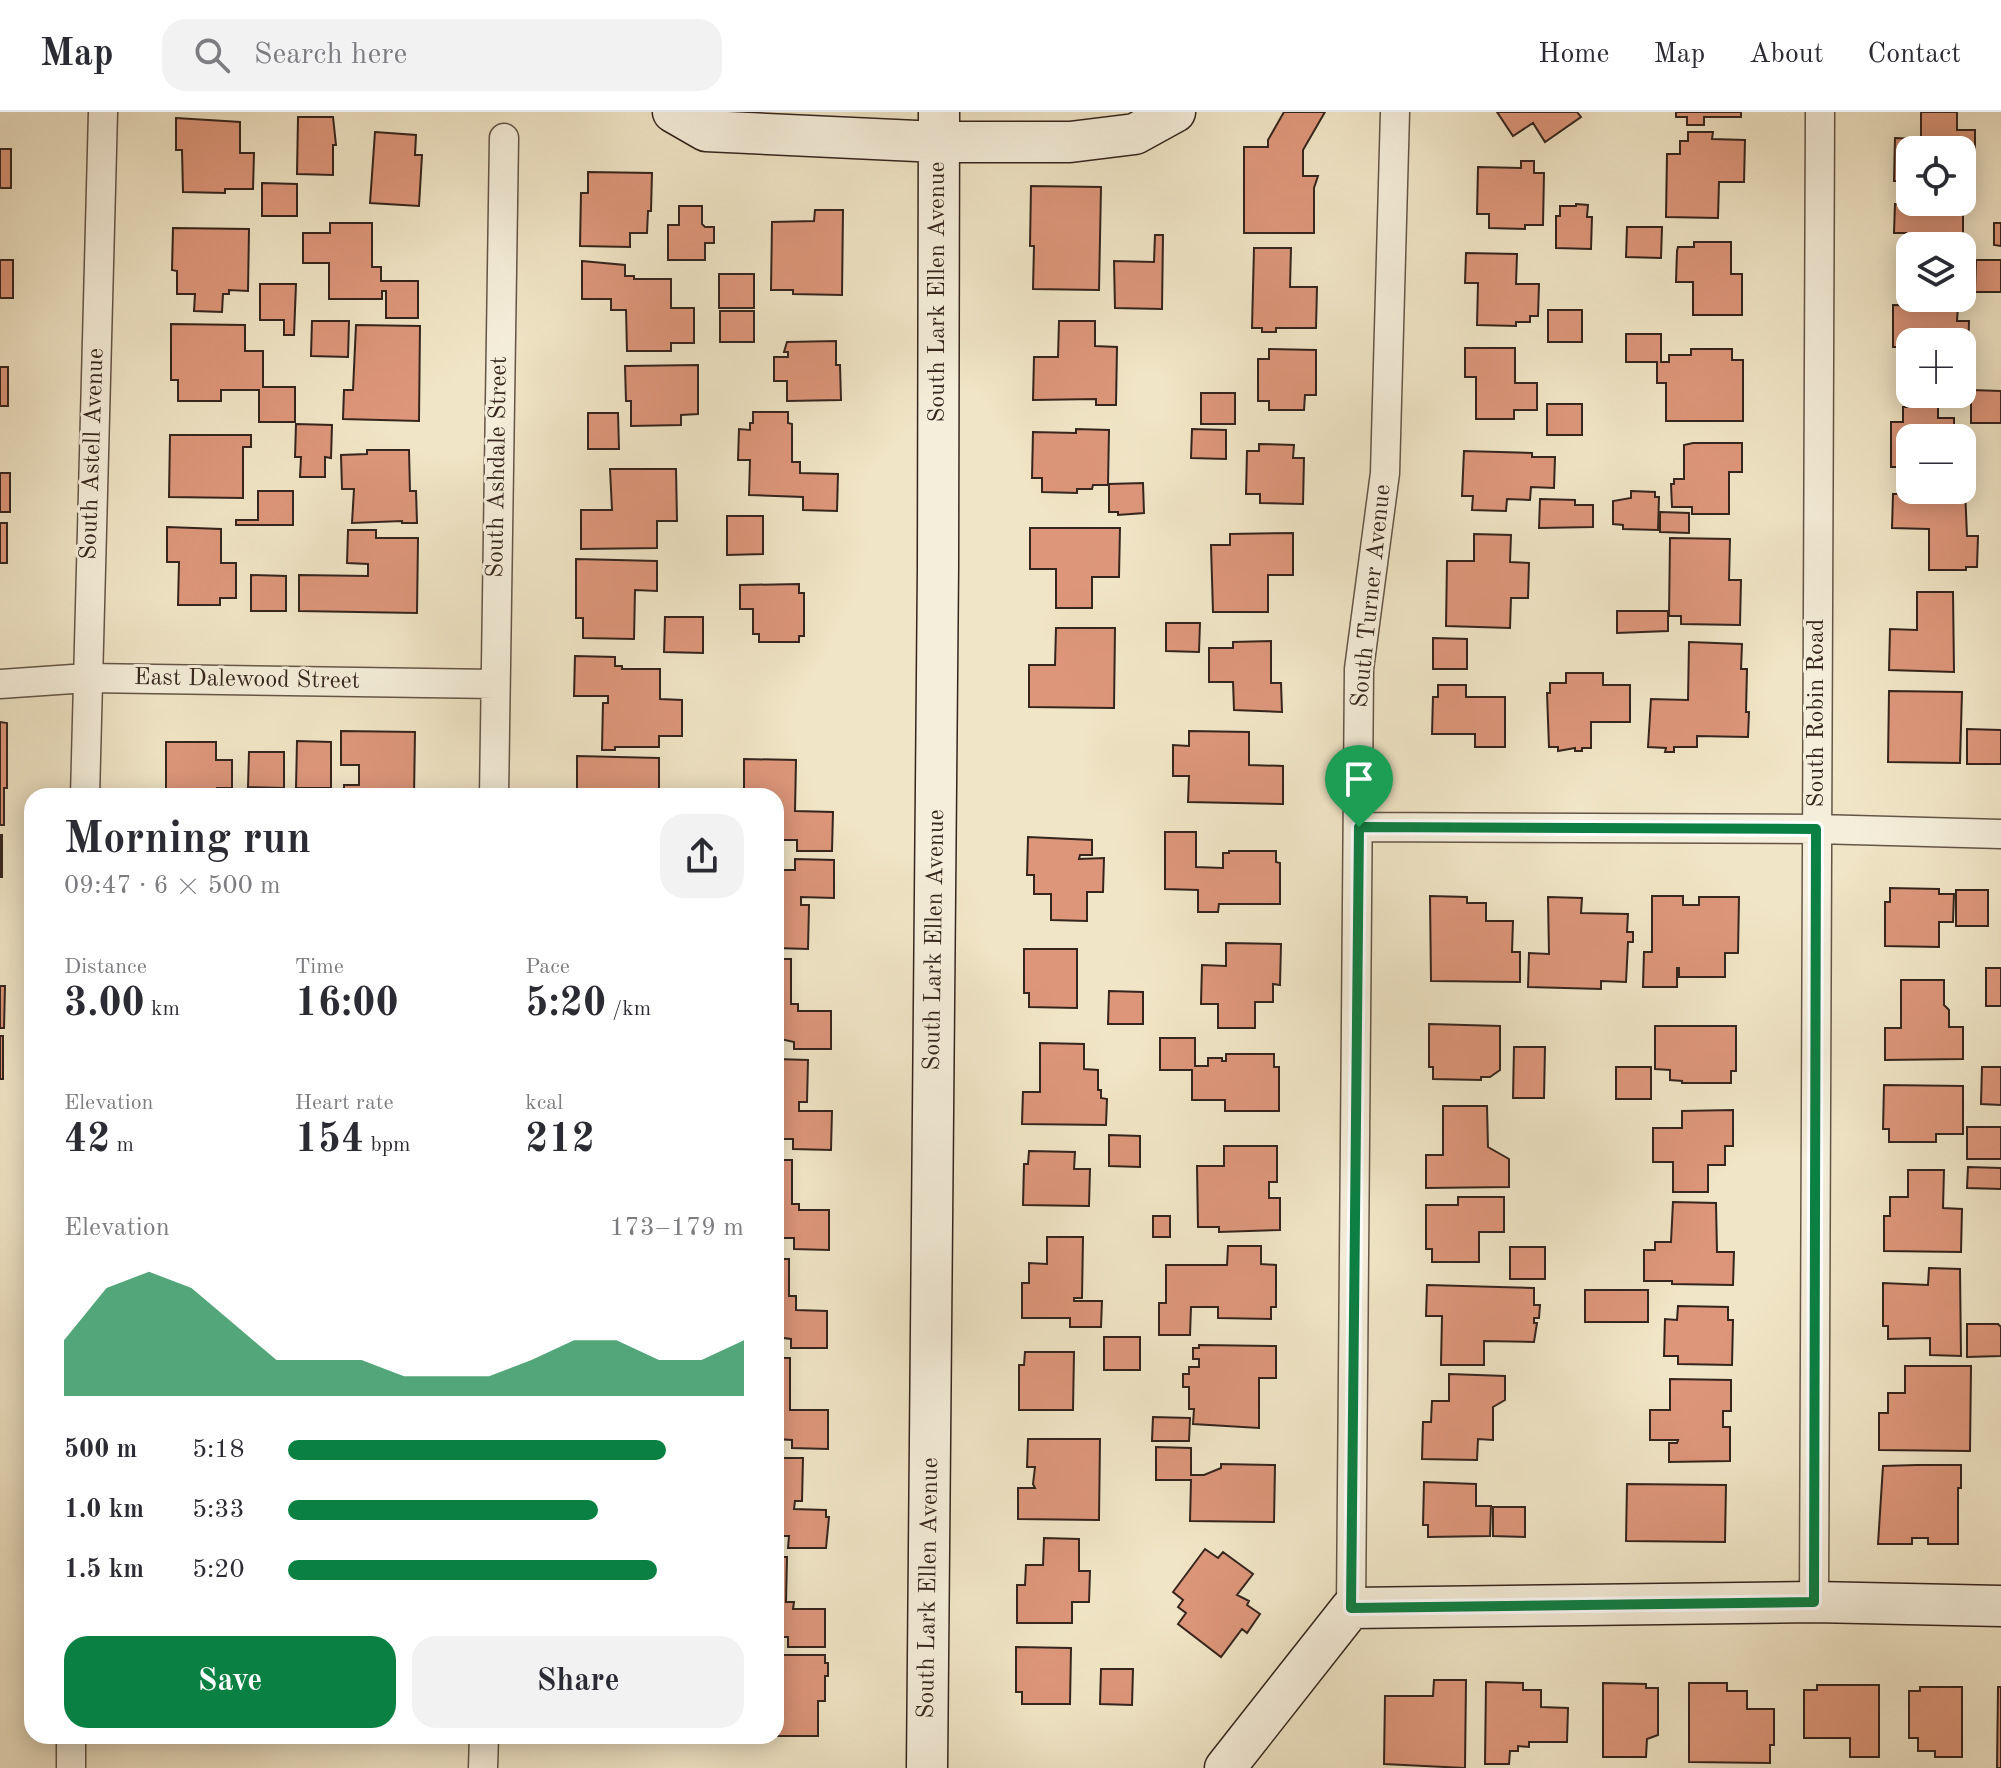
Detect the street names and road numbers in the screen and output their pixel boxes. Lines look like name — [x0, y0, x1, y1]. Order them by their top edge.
street label: South Lark Ellen Avenue — [926, 161, 950, 423]
street label: South Astell Avenue — [77, 348, 109, 560]
street label: South Ashdale Street — [484, 356, 512, 578]
street label: South Turner Avenue — [1348, 483, 1396, 709]
street label: South Robin Road — [1805, 619, 1829, 807]
street label: East Dalewood Street — [134, 666, 360, 694]
street label: South Lark Ellen Avenue — [921, 809, 949, 1071]
street label: South Lark Ellen Avenue — [915, 1457, 943, 1719]

